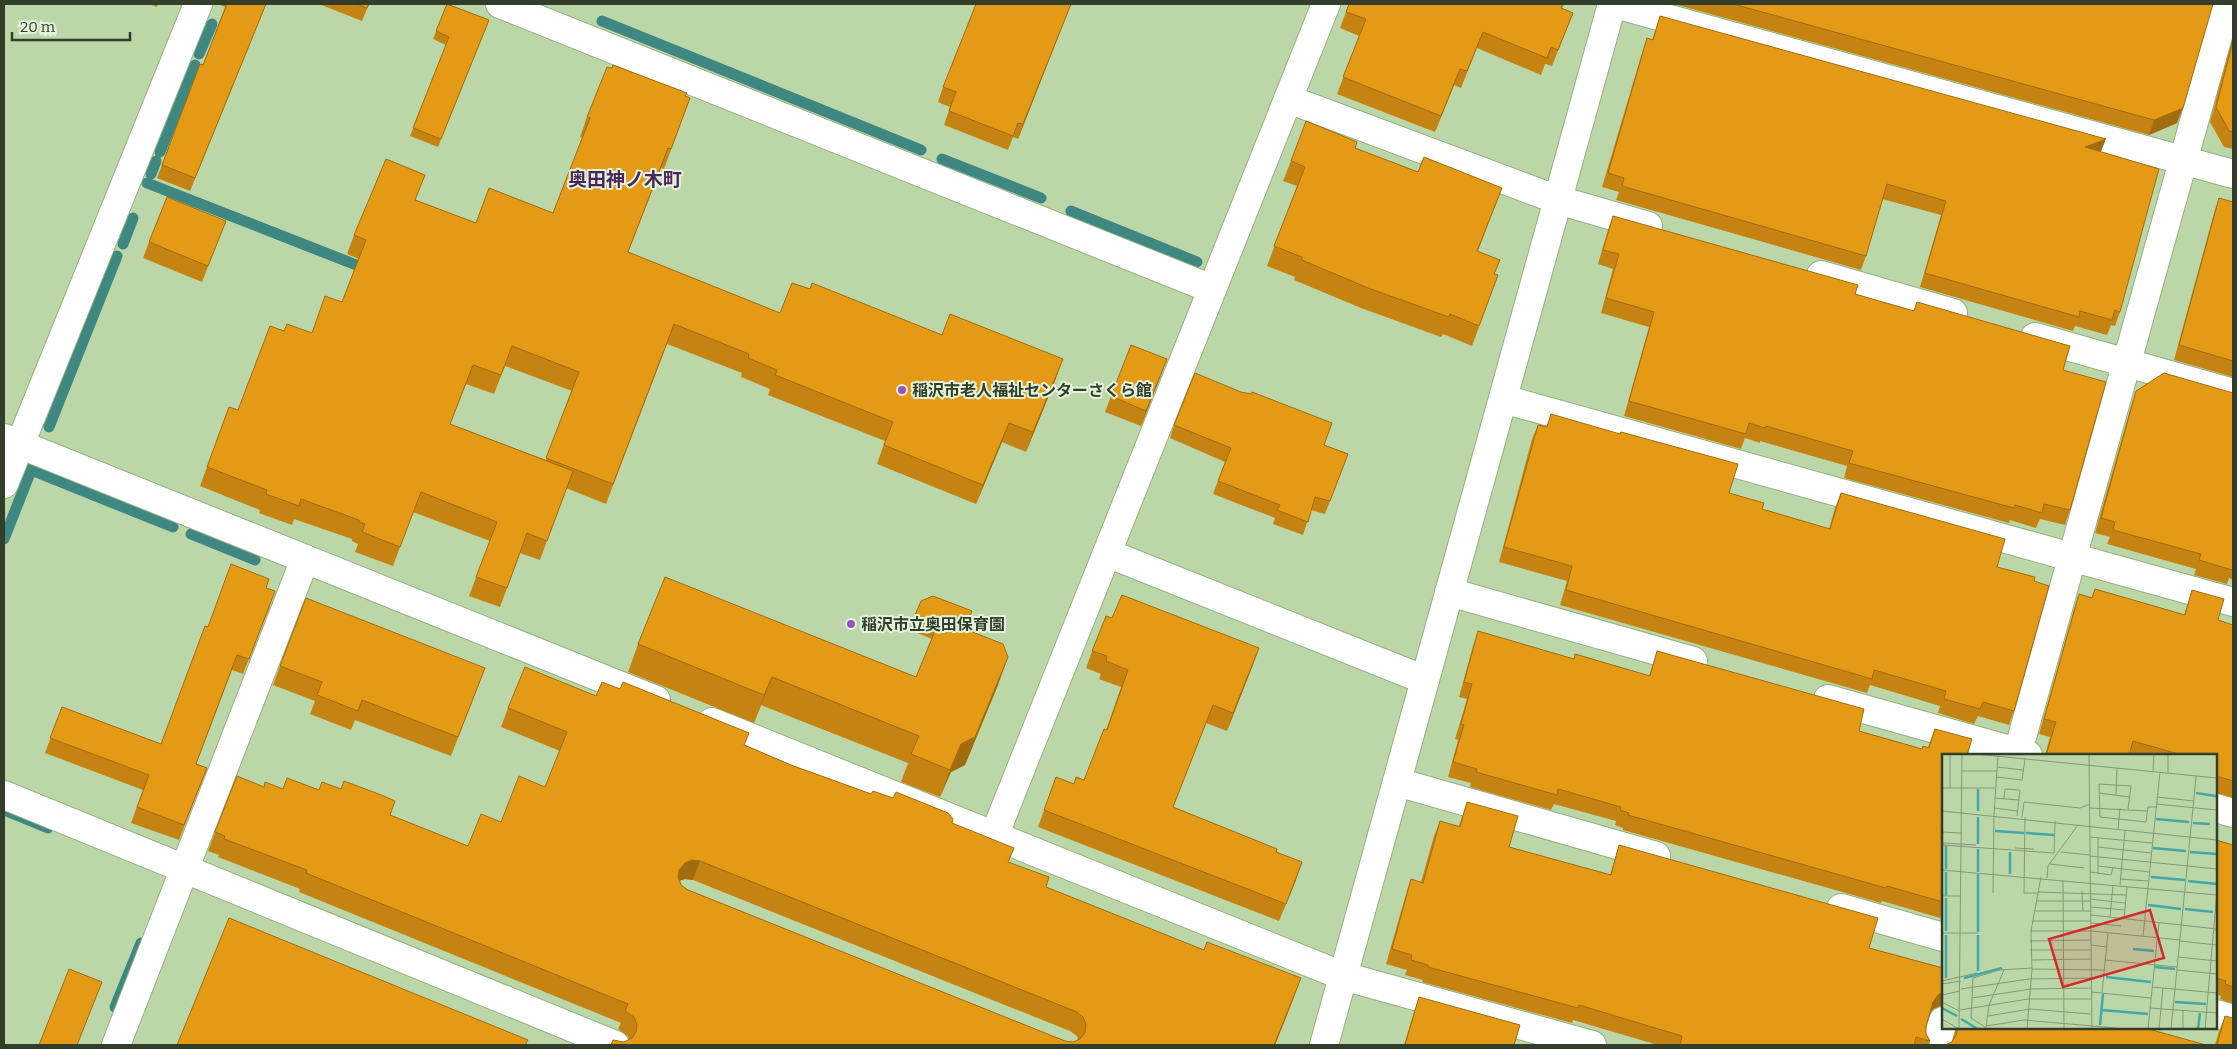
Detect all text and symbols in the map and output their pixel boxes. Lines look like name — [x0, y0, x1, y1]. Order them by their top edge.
scale bar — [12, 10, 130, 42]
text: 20 m — [20, 18, 56, 36]
district label: 奥田神ノ木町 — [568, 168, 682, 191]
place label: 稲沢市老人福祉センターさくら館 — [912, 381, 1152, 400]
marker: 稲沢市老人福祉センターさくら館 — [896, 384, 908, 396]
place label: 稲沢市立奥田保育園 — [861, 615, 1005, 634]
marker: 稲沢市立奥田保育園 — [845, 618, 857, 630]
inset map — [1942, 754, 2217, 1029]

